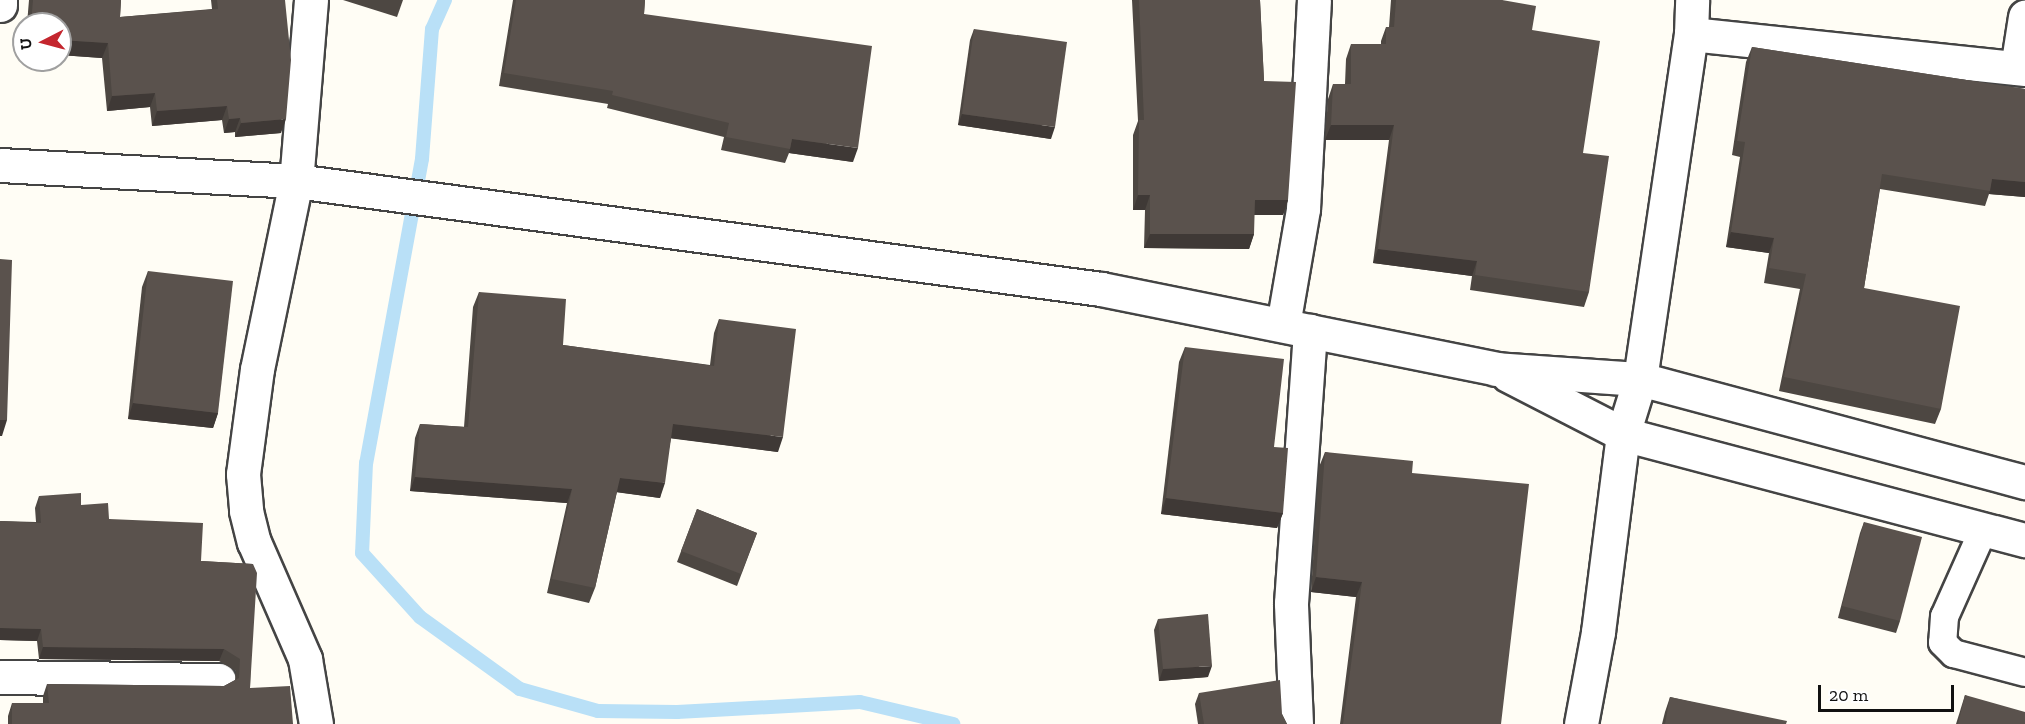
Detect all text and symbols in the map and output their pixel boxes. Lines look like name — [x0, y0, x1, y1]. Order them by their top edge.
north arrow — [12, 12, 72, 72]
text: U — [16, 37, 36, 50]
scale bar — [1821, 673, 1958, 711]
text: 20 m — [1829, 684, 1868, 706]

